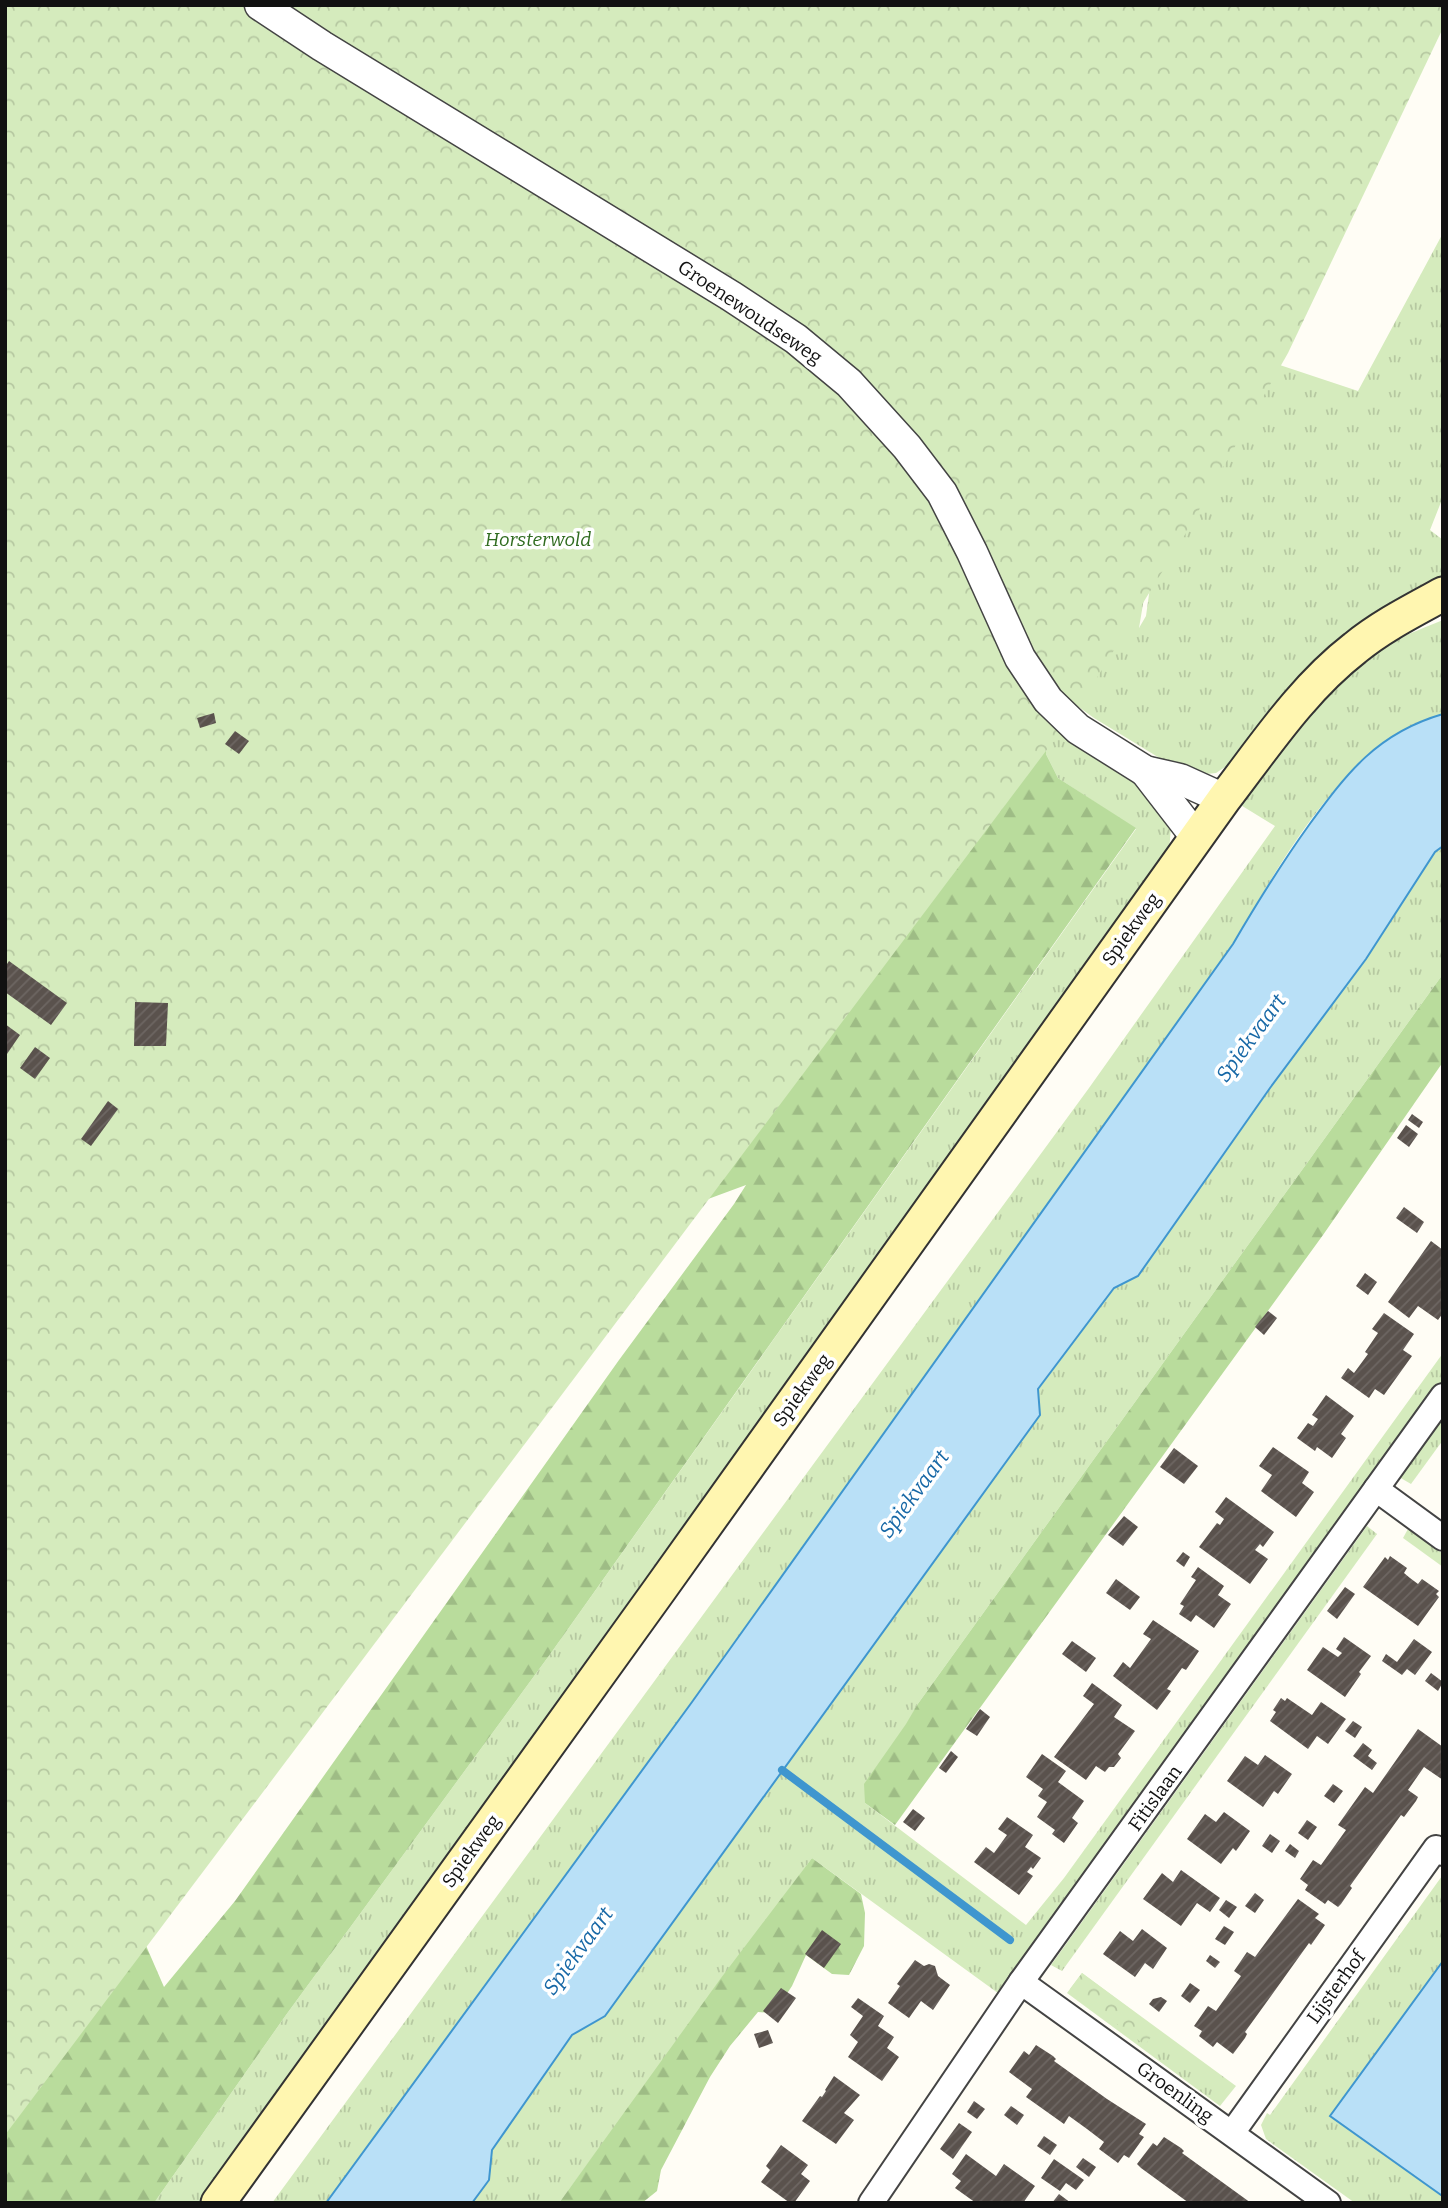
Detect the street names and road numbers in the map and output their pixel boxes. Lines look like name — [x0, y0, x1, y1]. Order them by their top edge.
street label: Groenewoudseweg — [673, 255, 827, 369]
street label: Spiekweg — [1097, 888, 1165, 970]
street label: Spiekweg — [768, 1349, 836, 1431]
street label: Fitislaan — [1123, 1761, 1187, 1835]
street label: Spiekweg — [437, 1810, 505, 1892]
street label: Lijsterhof — [1302, 1945, 1371, 2028]
street label: Groenling — [1132, 2057, 1218, 2128]

